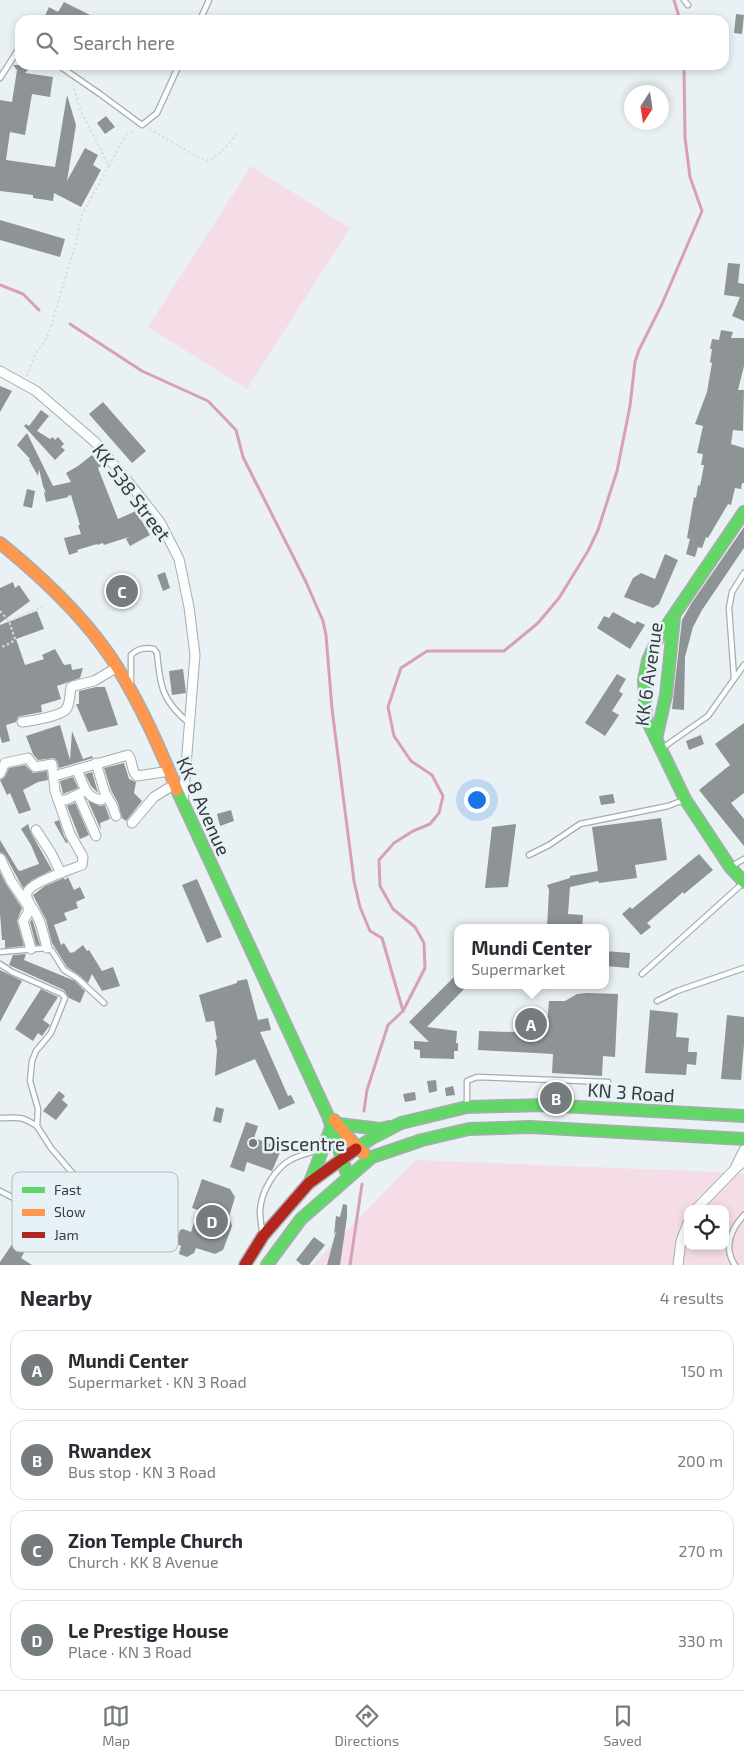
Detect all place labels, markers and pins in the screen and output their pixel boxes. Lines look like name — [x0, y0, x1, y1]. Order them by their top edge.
pin: C — [106, 572, 138, 610]
pin: A — [515, 1005, 547, 1043]
pin: B — [540, 1079, 572, 1117]
place label: Discentre — [263, 1132, 345, 1155]
marker: Discentre — [247, 1137, 259, 1149]
pin: D — [196, 1202, 228, 1240]

